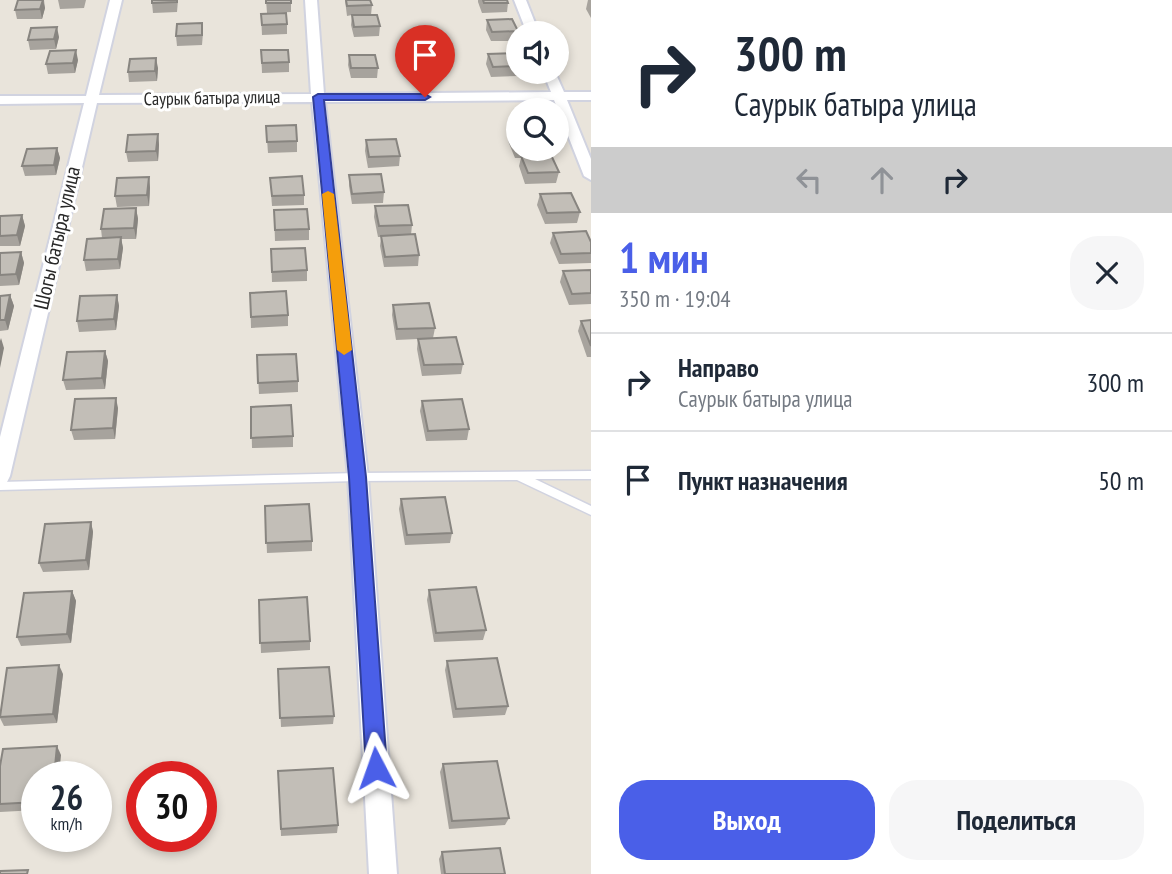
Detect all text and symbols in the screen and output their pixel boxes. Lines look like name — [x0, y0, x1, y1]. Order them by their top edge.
map controls — [506, 21, 569, 161]
button: sound — [506, 21, 569, 84]
text: 300 m — [734, 21, 847, 85]
pin — [395, 25, 455, 97]
icon: right — [619, 28, 710, 119]
icon: arrive — [406, 36, 444, 74]
text: Саурык батыра улица — [734, 83, 977, 125]
street label: Саурык батыра улица — [143, 85, 280, 110]
button: search — [506, 98, 569, 161]
icon: left — [790, 161, 828, 199]
icon: ahead — [863, 161, 901, 199]
icon: right — [936, 161, 974, 199]
street label: Шогы батыра улица — [27, 164, 86, 312]
text: 1 мин — [619, 230, 709, 285]
button: close — [1070, 236, 1144, 310]
text: 350 m · 19:04 — [619, 284, 731, 313]
text: Направо — [678, 351, 759, 384]
icon: right — [619, 363, 657, 401]
text: 300 m — [1086, 366, 1144, 399]
text: Саурык батыра улица — [678, 384, 853, 413]
icon: arrive — [619, 461, 657, 499]
text: Пункт назначения — [678, 464, 848, 497]
text: 50 m — [1098, 464, 1144, 497]
position arrow — [339, 731, 413, 805]
speed limit sign: 30 — [126, 761, 217, 852]
text: 26 — [50, 774, 83, 820]
button: Выход — [619, 780, 875, 860]
button: Поделиться — [889, 780, 1144, 860]
text: km/h — [51, 812, 82, 835]

